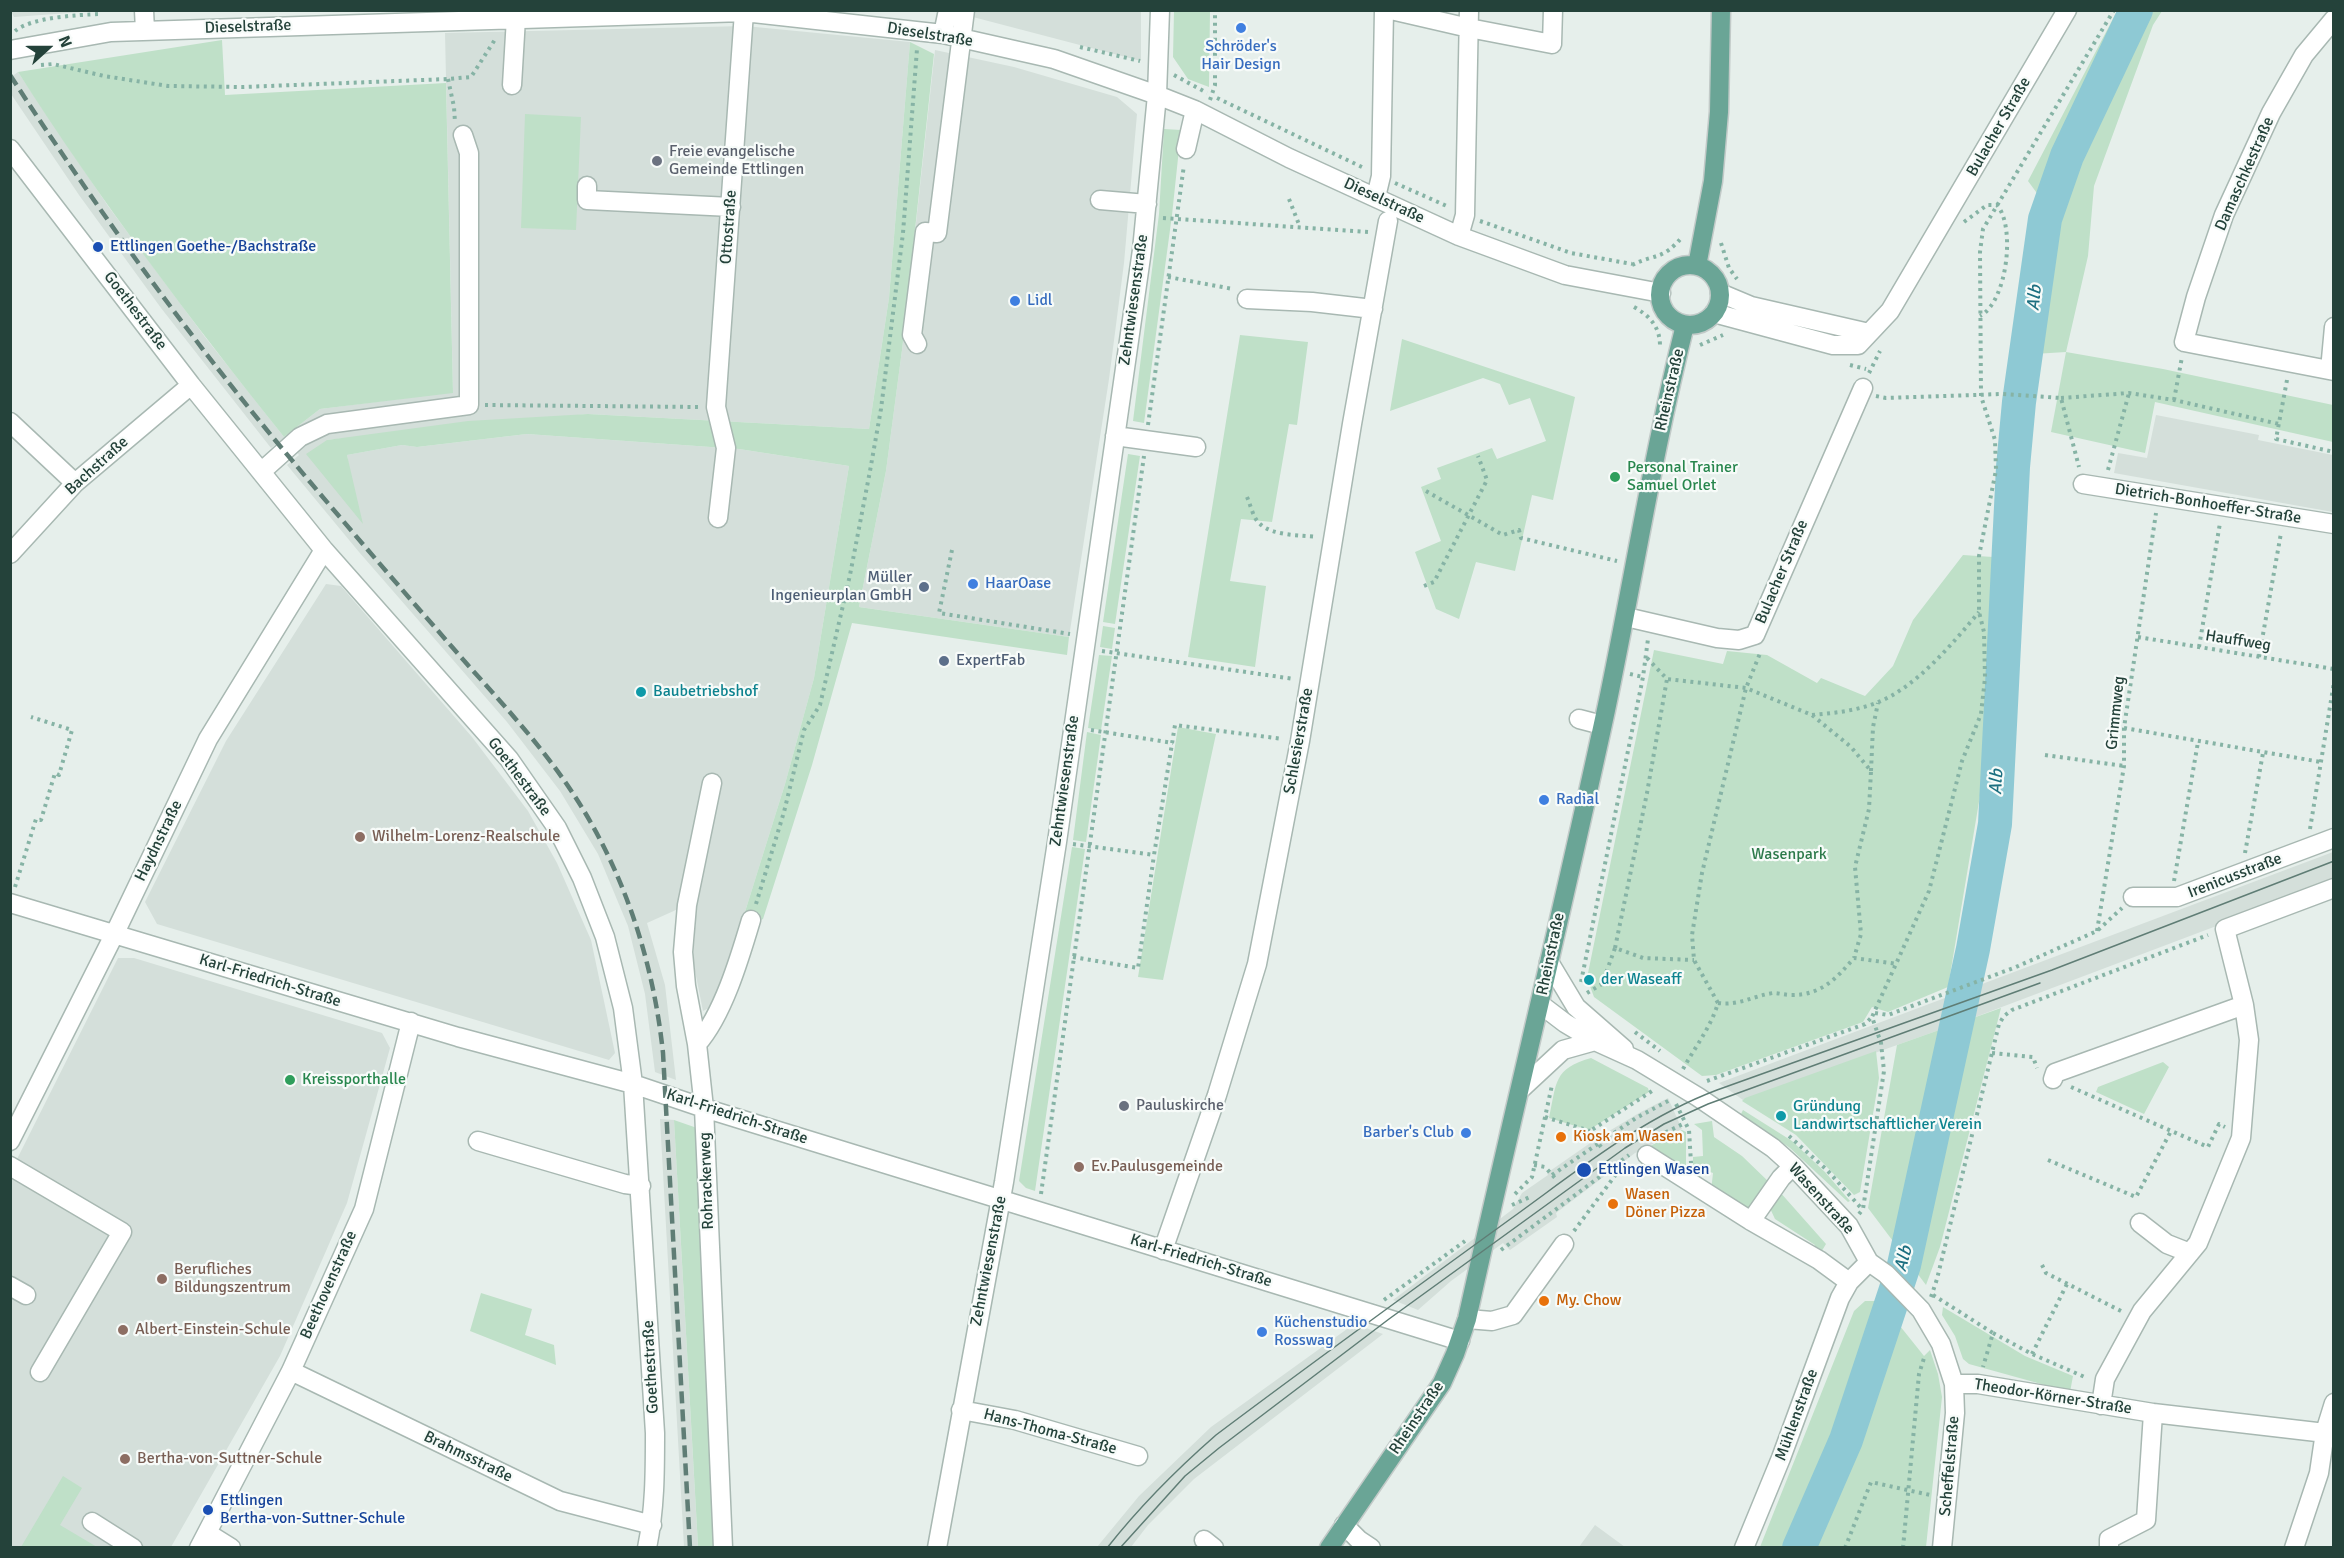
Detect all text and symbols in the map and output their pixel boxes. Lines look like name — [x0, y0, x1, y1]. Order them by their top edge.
street label: Dieselstraße — [204, 16, 292, 38]
north arrow — [18, 18, 78, 78]
street label: Dieselstraße — [886, 19, 974, 51]
marker: Schröder's Hair Design — [1234, 21, 1248, 35]
text: N — [53, 33, 76, 50]
place label: Schröder's Hair Design — [1201, 37, 1281, 75]
street label: Bulacher Straße — [1963, 74, 2035, 180]
street label: Damaschkestraße — [2211, 114, 2279, 234]
place label: Freie evangelische Gemeinde Ettlingen — [669, 142, 804, 180]
marker: Freie evangelische Gemeinde Ettlingen — [650, 154, 664, 168]
street label: Dieselstraße — [1341, 174, 1427, 228]
street label: Ottostraße — [717, 189, 741, 265]
street label: Zehntwiesenstraße — [1115, 233, 1153, 367]
place label: Ettlingen Goethe-/Bachstraße — [110, 237, 316, 257]
marker: Ettlingen Goethe-/Bachstraße — [91, 240, 105, 254]
street label: Goethestraße — [99, 268, 171, 354]
water label: Alb — [2023, 284, 2047, 312]
place label: Lidl — [1027, 291, 1053, 311]
marker: Lidl — [1008, 294, 1022, 308]
street label: Rheinstraße — [1651, 347, 1689, 433]
street label: Bachstraße — [61, 433, 133, 499]
place label: Personal Trainer Samuel Orlet — [1627, 458, 1738, 496]
marker: Personal Trainer Samuel Orlet — [1608, 470, 1622, 484]
street label: Dietrich-Bonhoeffer-Straße — [2113, 480, 2303, 528]
street label: Bulacher Straße — [1751, 517, 1813, 627]
place label: Müller Ingenieurplan GmbH — [771, 568, 912, 606]
place label: HaarOase — [985, 574, 1051, 594]
marker: HaarOase — [966, 577, 980, 591]
marker: Müller Ingenieurplan GmbH — [917, 580, 931, 594]
street label: Hauffweg — [2204, 626, 2272, 656]
place label: ExpertFab — [956, 651, 1025, 671]
marker: ExpertFab — [937, 654, 951, 668]
street label: Grimmweg — [2103, 675, 2129, 751]
place label: Baubetriebshof — [653, 682, 758, 702]
marker: Baubetriebshof — [634, 685, 648, 699]
street label: Schlesierstraße — [1280, 686, 1318, 796]
street label: Zehntwiesenstraße — [1046, 714, 1084, 848]
street label: Goethestraße — [483, 734, 555, 820]
water label: Alb — [1986, 769, 2008, 795]
place label: Radial — [1556, 790, 1599, 810]
marker: Radial — [1537, 793, 1551, 807]
street label: Haydnstraße — [131, 797, 187, 885]
place label: Wilhelm-Lorenz-Realschule — [372, 827, 560, 847]
marker: Wilhelm-Lorenz-Realschule — [353, 830, 367, 844]
park label: Wasenpark — [1751, 845, 1827, 865]
street label: Irenicusstraße — [2185, 849, 2285, 903]
street label: Rheinstraße — [1533, 911, 1569, 997]
street label: Karl-Friedrich-Straße — [197, 950, 343, 1012]
place label: der Waseaff — [1601, 970, 1681, 990]
marker: der Waseaff — [1582, 973, 1596, 987]
place label: Kreissporthalle — [302, 1070, 406, 1090]
marker: Kreissporthalle — [283, 1073, 297, 1087]
street label: Karl-Friedrich-Straße — [664, 1085, 810, 1149]
place label: Pauluskirche — [1136, 1096, 1224, 1116]
place label: Gründung Landwirtschaftlicher Verein — [1793, 1097, 1982, 1135]
marker: Pauluskirche — [1117, 1099, 1131, 1113]
marker: Gründung Landwirtschaftlicher Verein — [1774, 1109, 1788, 1123]
place label: Barber's Club — [1363, 1123, 1454, 1143]
marker: Barber's Club — [1459, 1126, 1473, 1140]
place label: Kiosk am Wasen — [1573, 1127, 1683, 1147]
marker: Kiosk am Wasen — [1554, 1130, 1568, 1144]
street label: Rohrackerweg — [696, 1132, 718, 1230]
place label: Ev.Paulusgemeinde — [1091, 1157, 1223, 1177]
street label: Wasenstraße — [1784, 1159, 1858, 1239]
marker: Ev.Paulusgemeinde — [1072, 1160, 1086, 1174]
place label: Ettlingen Wasen — [1598, 1160, 1709, 1180]
marker: Ettlingen Wasen — [1575, 1161, 1593, 1179]
place label: Wasen Döner Pizza — [1625, 1185, 1706, 1223]
street label: Zehntwiesenstraße — [967, 1194, 1011, 1328]
marker: Wasen Döner Pizza — [1606, 1197, 1620, 1211]
street label: Beethovenstraße — [297, 1228, 361, 1342]
street label: Karl-Friedrich-Straße — [1128, 1230, 1274, 1292]
water label: Alb — [1890, 1244, 1918, 1274]
place label: Berufliches Bildungszentrum — [174, 1260, 291, 1298]
marker: Berufliches Bildungszentrum — [155, 1272, 169, 1286]
place label: My. Chow — [1556, 1291, 1621, 1311]
marker: My. Chow — [1537, 1294, 1551, 1308]
place label: Küchenstudio Rosswag — [1274, 1313, 1367, 1351]
place label: Albert-Einstein-Schule — [135, 1320, 291, 1340]
street label: Goethestraße — [639, 1320, 663, 1414]
marker: Albert-Einstein-Schule — [116, 1323, 130, 1337]
marker: Küchenstudio Rosswag — [1255, 1325, 1269, 1339]
street label: Mühlenstraße — [1772, 1367, 1822, 1463]
street label: Theodor-Körner-Straße — [1973, 1375, 2133, 1419]
street label: Rheinstraße — [1386, 1378, 1448, 1458]
street label: Hans-Thoma-Straße — [981, 1405, 1119, 1459]
street label: Scheffelstraße — [1936, 1415, 1964, 1517]
street label: Brahmsstraße — [421, 1427, 515, 1487]
place label: Bertha-von-Suttner-Schule — [137, 1449, 322, 1469]
marker: Bertha-von-Suttner-Schule — [118, 1452, 132, 1466]
place label: Ettlingen Bertha-von-Suttner-Schule — [220, 1491, 405, 1529]
marker: Ettlingen Bertha-von-Suttner-Schule — [201, 1503, 215, 1517]

